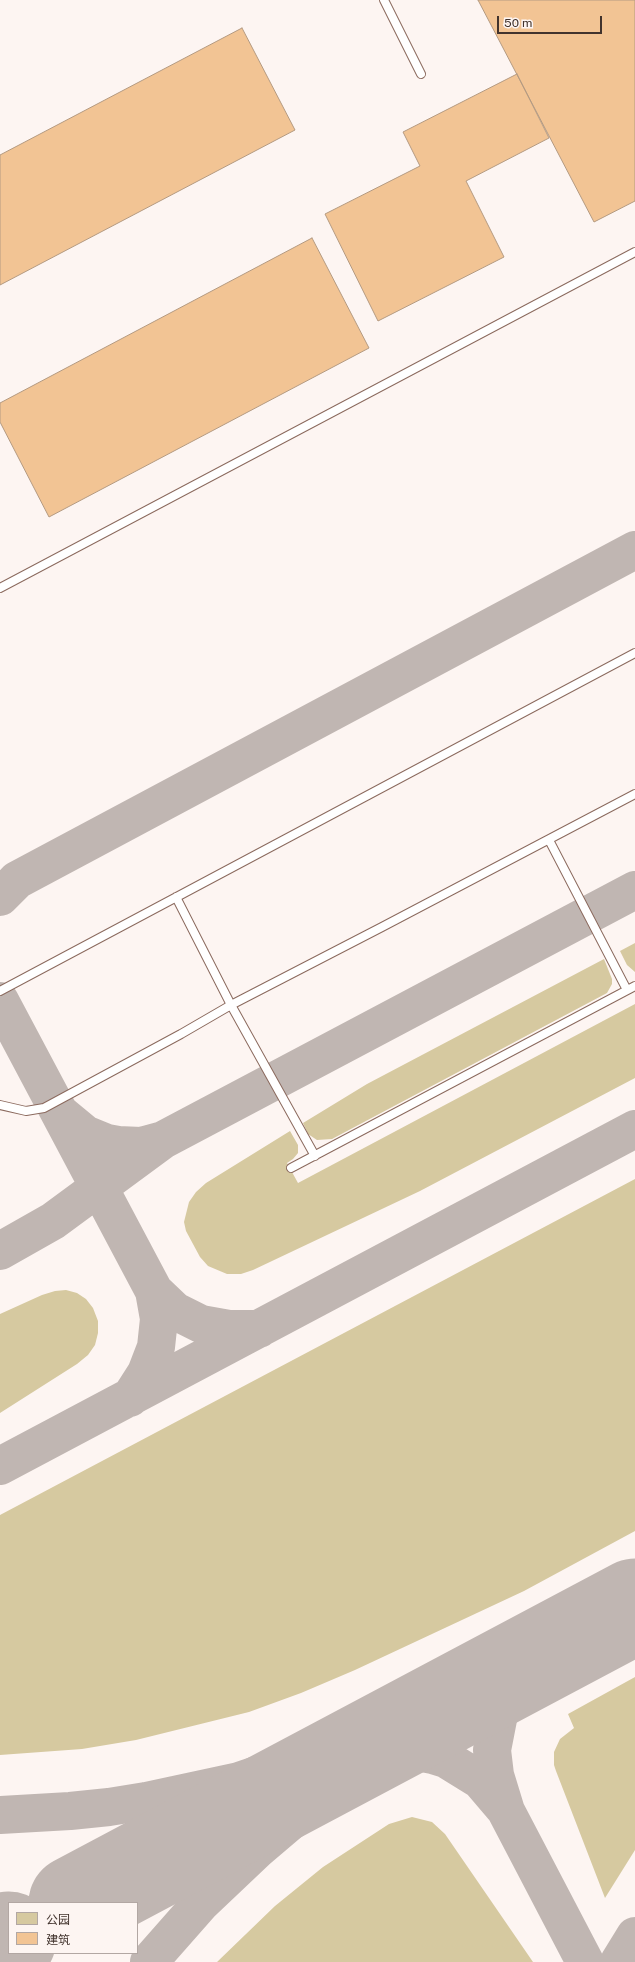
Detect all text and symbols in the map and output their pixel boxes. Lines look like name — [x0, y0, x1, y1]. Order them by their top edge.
scale bar — [499, 8, 604, 34]
text: 50 m — [504, 16, 532, 30]
legend — [8, 1902, 138, 1954]
text: 公园 — [46, 1913, 70, 1927]
text: 建筑 — [46, 1933, 70, 1947]

